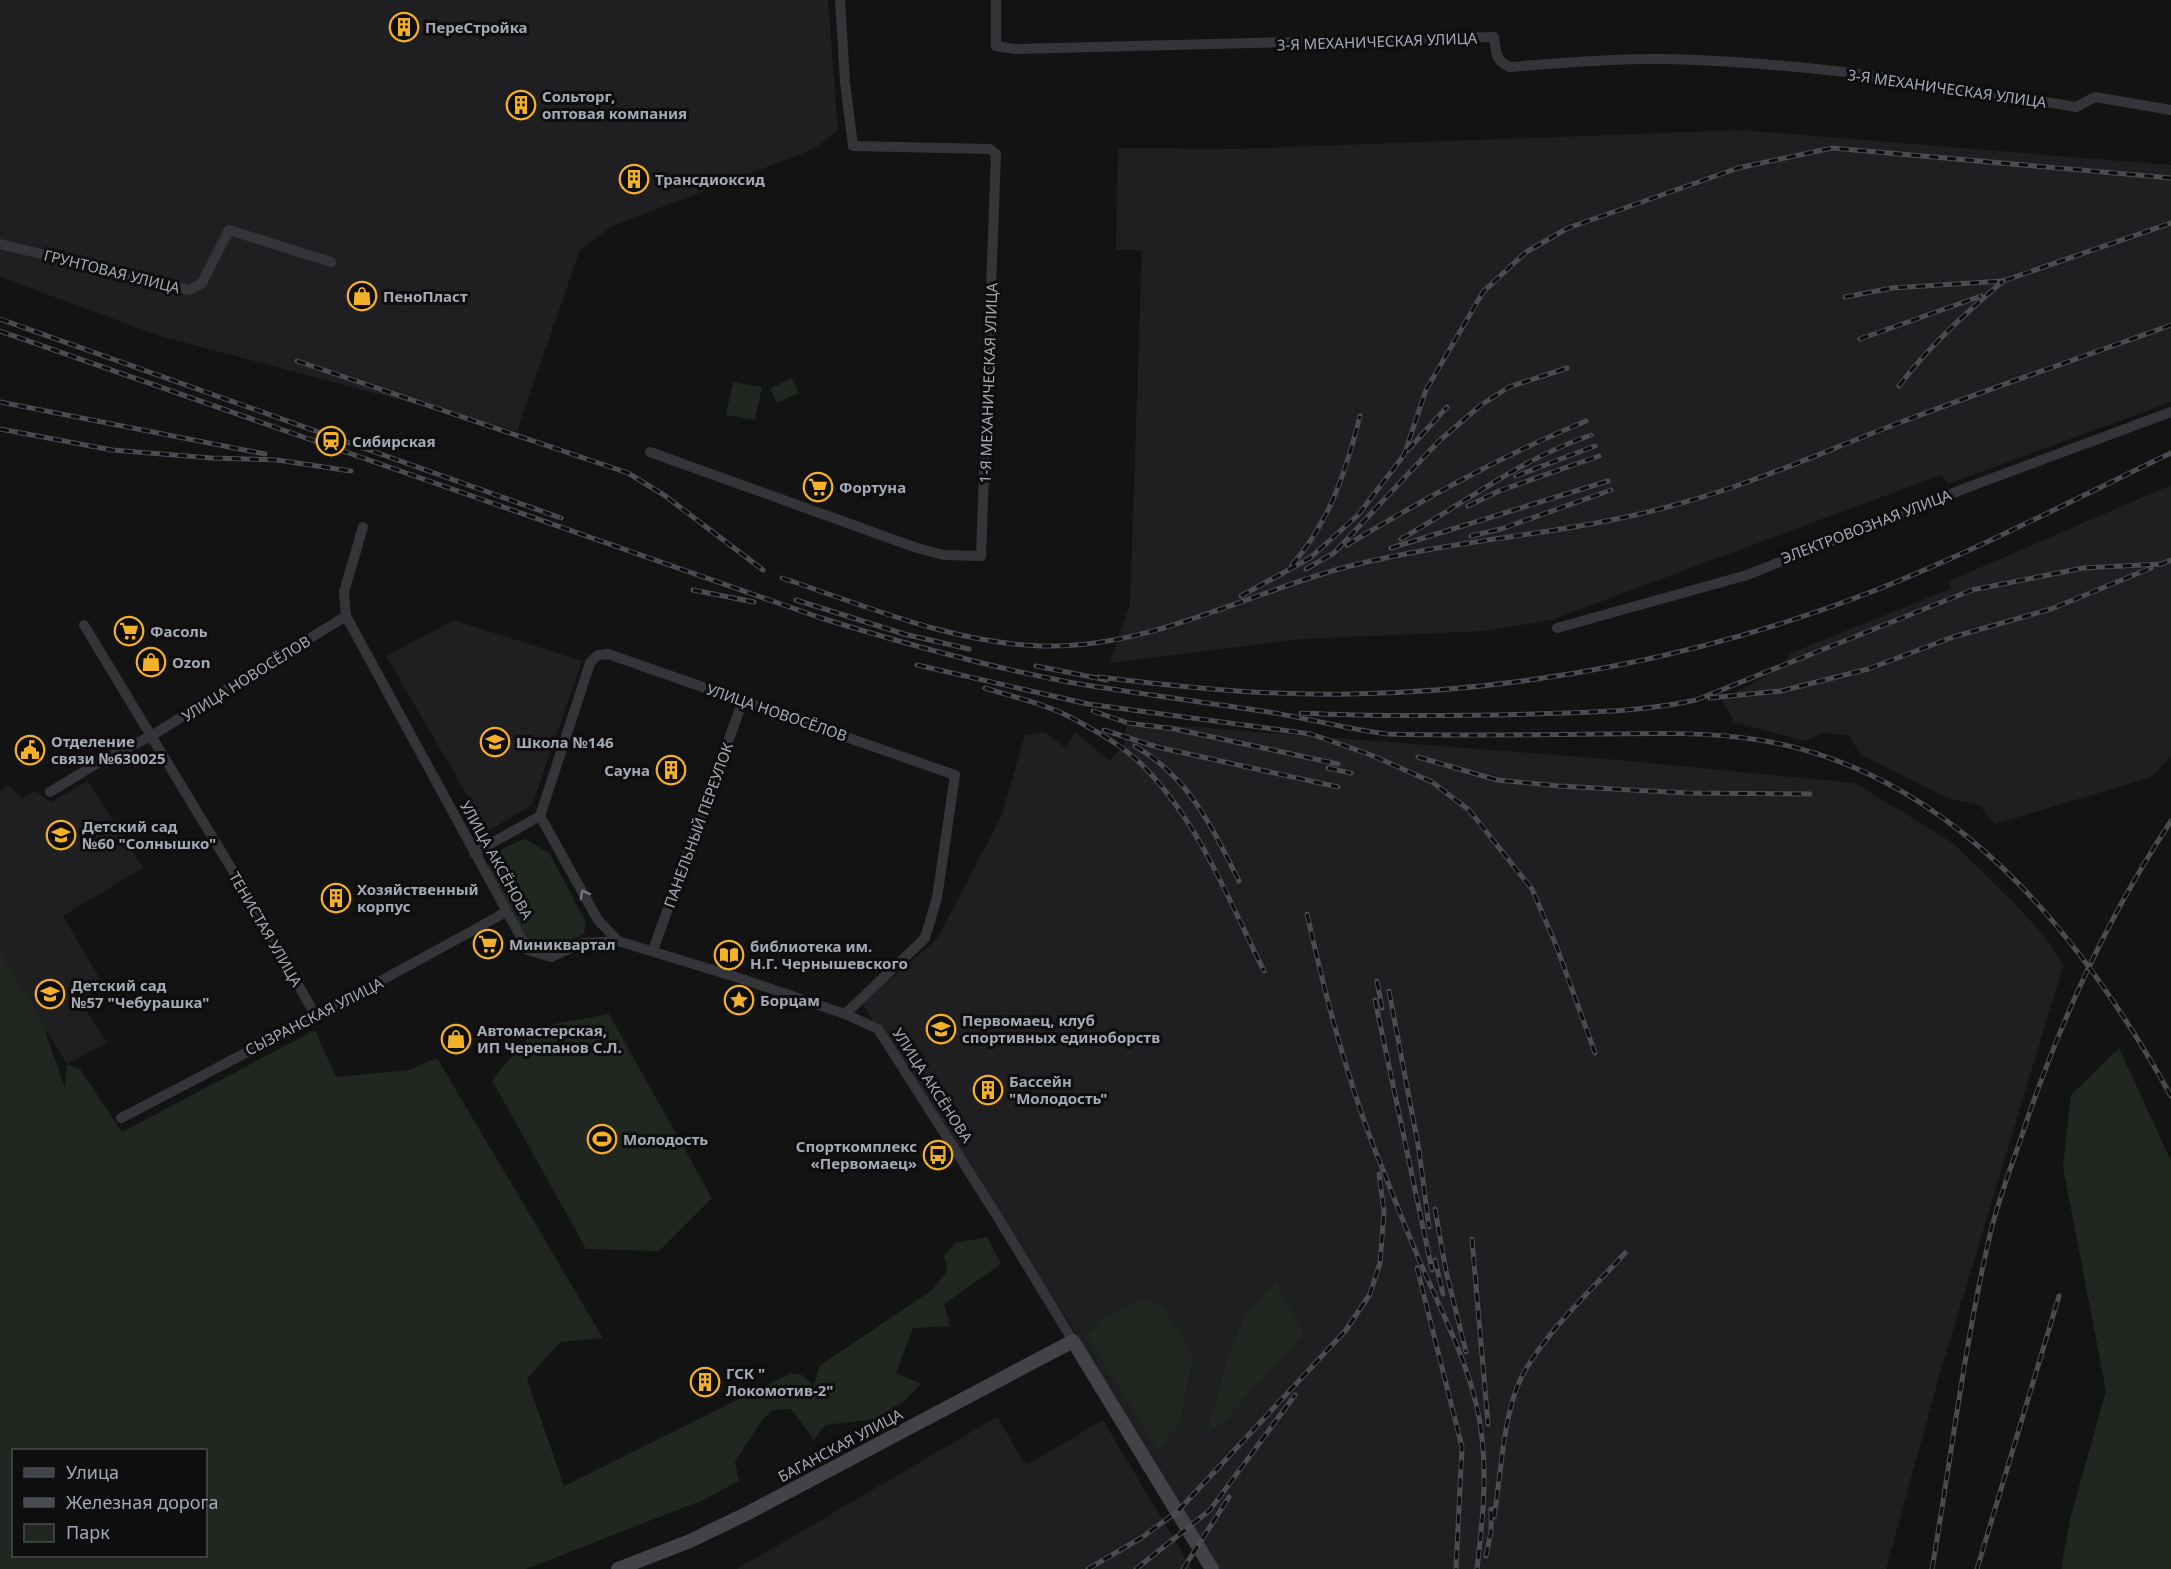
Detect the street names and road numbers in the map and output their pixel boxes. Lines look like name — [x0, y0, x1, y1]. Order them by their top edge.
street label: 3-Я МЕХАНИЧЕСКАЯ УЛИЦА — [1276, 27, 1478, 54]
street label: 3-Я МЕХАНИЧЕСКАЯ УЛИЦА — [1846, 64, 2048, 112]
street label: ГРУНТОВАЯ УЛИЦА — [42, 244, 182, 298]
street label: 1-Я МЕХАНИЧЕСКАЯ УЛИЦА — [975, 282, 1002, 484]
street label: ЭЛЕКТРОВОЗНАЯ УЛИЦА — [1778, 484, 1954, 568]
street label: УЛИЦА НОВОСЁЛОВ — [178, 630, 314, 726]
street label: УЛИЦА НОВОСЁЛОВ — [704, 679, 850, 745]
street label: ПАНЕЛЬНЫЙ ПЕРЕУЛОК — [659, 739, 737, 910]
street label: УЛИЦА АКСЁНОВА — [456, 797, 538, 923]
street label: ТЕНИСТАЯ УЛИЦА — [225, 868, 307, 990]
street label: СЫЗРАНСКАЯ УЛИЦА — [242, 972, 387, 1060]
street label: УЛИЦА АКСЁНОВА — [888, 1024, 978, 1146]
street label: БАГАНСКАЯ УЛИЦА — [774, 1403, 906, 1486]

